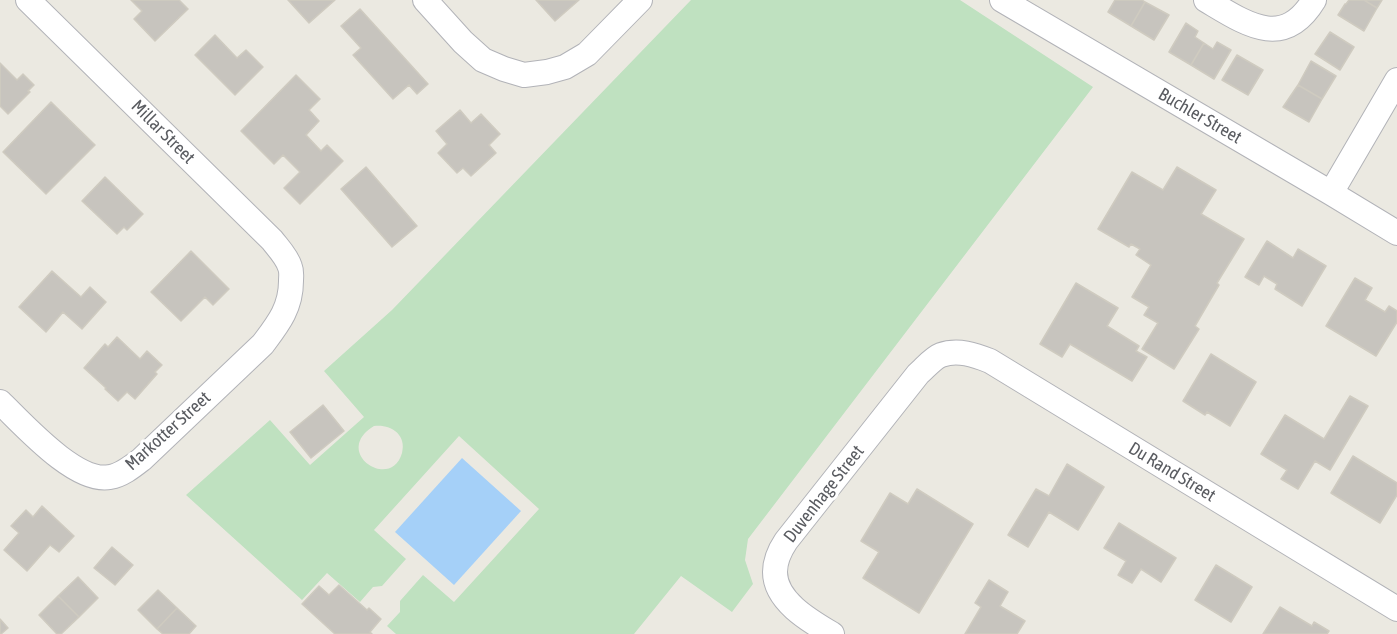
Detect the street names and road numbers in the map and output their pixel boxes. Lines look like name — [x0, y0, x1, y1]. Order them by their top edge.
street label: Buchler Street — [1154, 83, 1246, 149]
street label: Millar Street — [127, 96, 199, 168]
street label: Markotter Street — [121, 387, 215, 475]
street label: Du Rand Street — [1125, 438, 1219, 506]
street label: Duvenhage Street — [779, 441, 869, 547]

